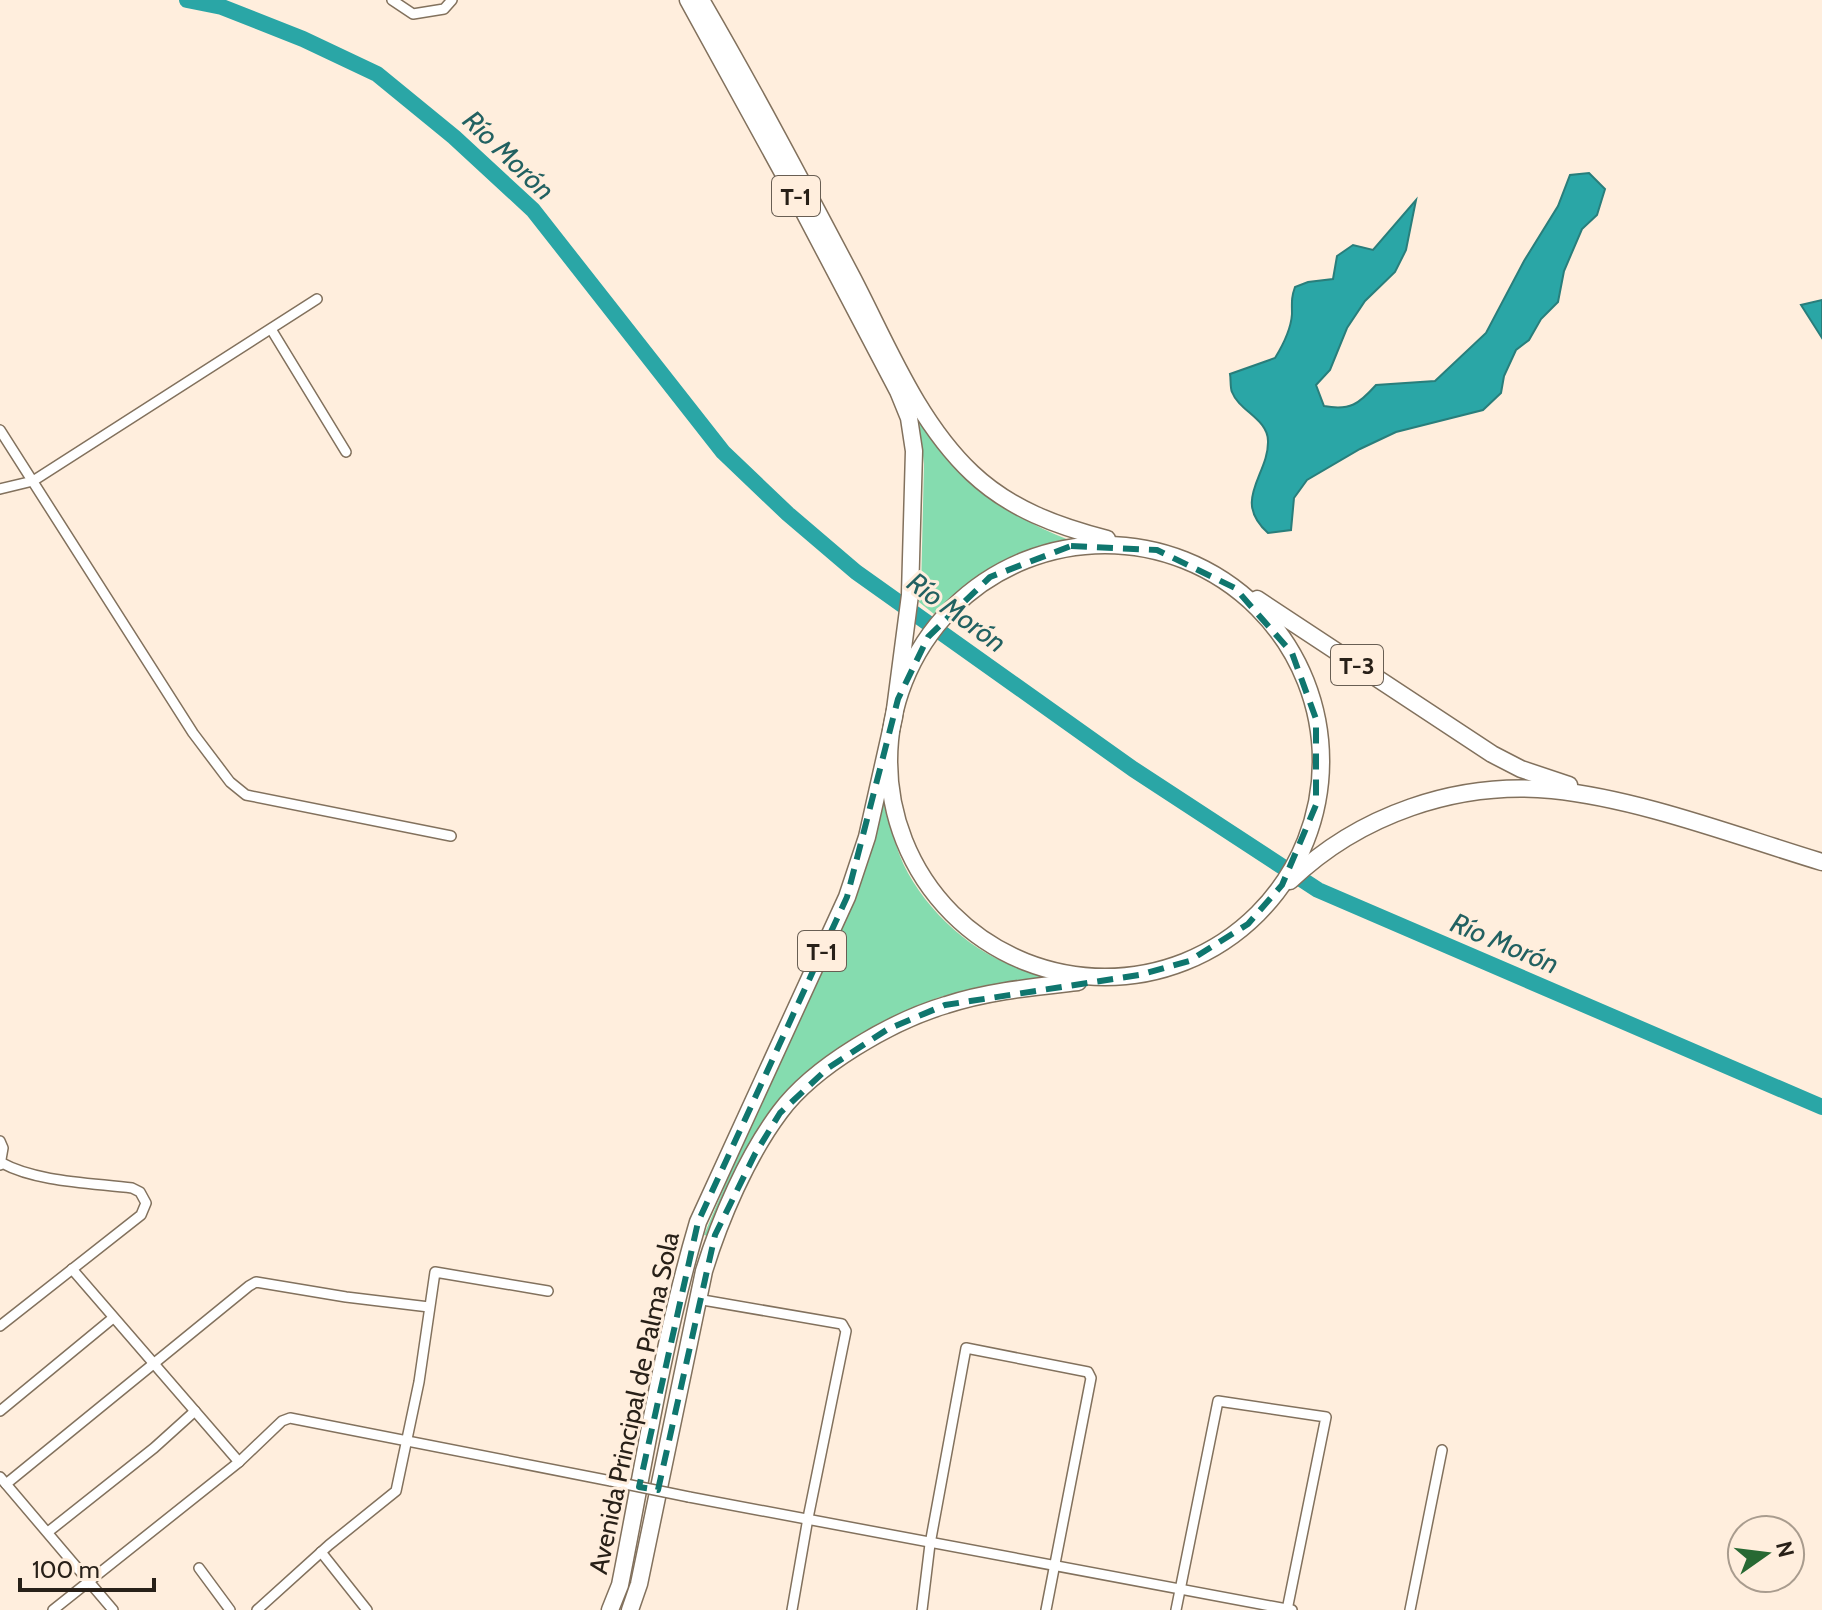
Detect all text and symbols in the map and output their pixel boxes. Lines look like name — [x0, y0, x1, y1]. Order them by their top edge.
water label: Río Morón — [456, 103, 562, 207]
road number: T-1 — [772, 176, 820, 216]
water label: Río Morón — [901, 565, 1013, 659]
road number: T-3 — [1331, 645, 1383, 685]
water label: Río Morón — [1446, 905, 1564, 981]
road number: T-1 — [798, 931, 846, 971]
street label: Avenida Principal de Palma Sola — [582, 1229, 686, 1577]
north arrow — [1726, 1514, 1806, 1594]
text: N — [1770, 1538, 1800, 1560]
scale bar — [20, 1542, 154, 1592]
text: 100 m — [32, 1555, 100, 1584]

